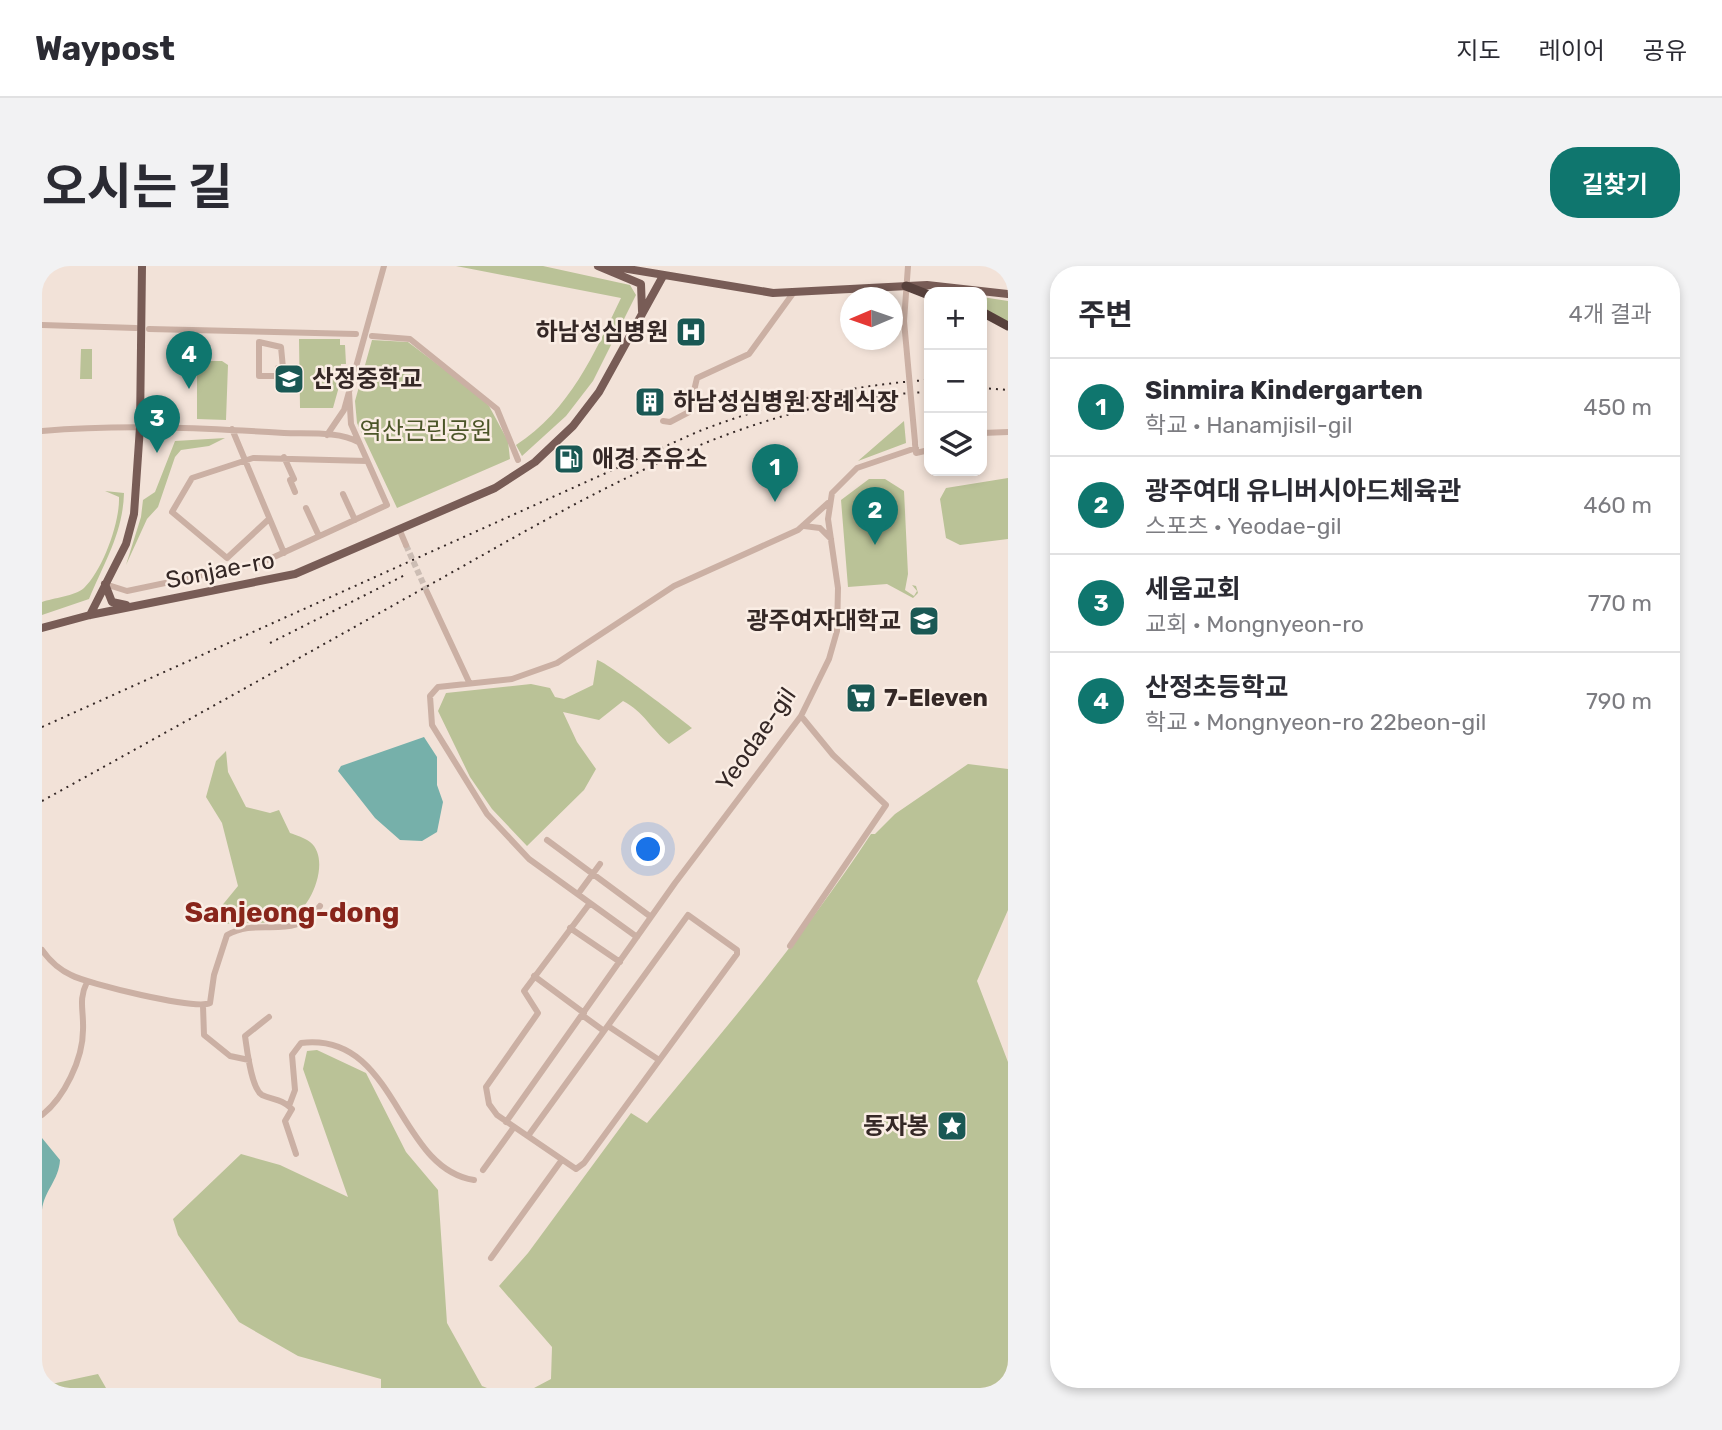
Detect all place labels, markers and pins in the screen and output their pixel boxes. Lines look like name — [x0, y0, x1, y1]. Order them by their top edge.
hospital icon: 하남성심병원 — [674, 315, 708, 349]
place label: 하남성심병원 — [536, 318, 668, 346]
pin: 4 — [166, 331, 212, 389]
school or university icon: 산정중학교 — [272, 362, 306, 396]
place label: 산정중학교 — [312, 365, 422, 393]
building icon: 하남성심병원 장례식장 — [633, 385, 667, 419]
place label: 하남성심병원 장례식장 — [673, 388, 899, 416]
pin: 3 — [134, 395, 180, 453]
fuel station icon: 애경 주유소 — [552, 442, 586, 476]
pin: 1 — [752, 444, 798, 502]
place label: 애경 주유소 — [592, 445, 708, 473]
pin: 2 — [852, 487, 898, 545]
school or university icon: 광주여자대학교 — [907, 604, 941, 638]
place label: 광주여자대학교 — [746, 607, 901, 635]
supermarket icon: 7-Eleven — [844, 681, 878, 715]
place label: 7-Eleven — [884, 684, 988, 712]
place icon: 동자봉 — [935, 1109, 969, 1143]
place label: 동자봉 — [863, 1112, 929, 1140]

